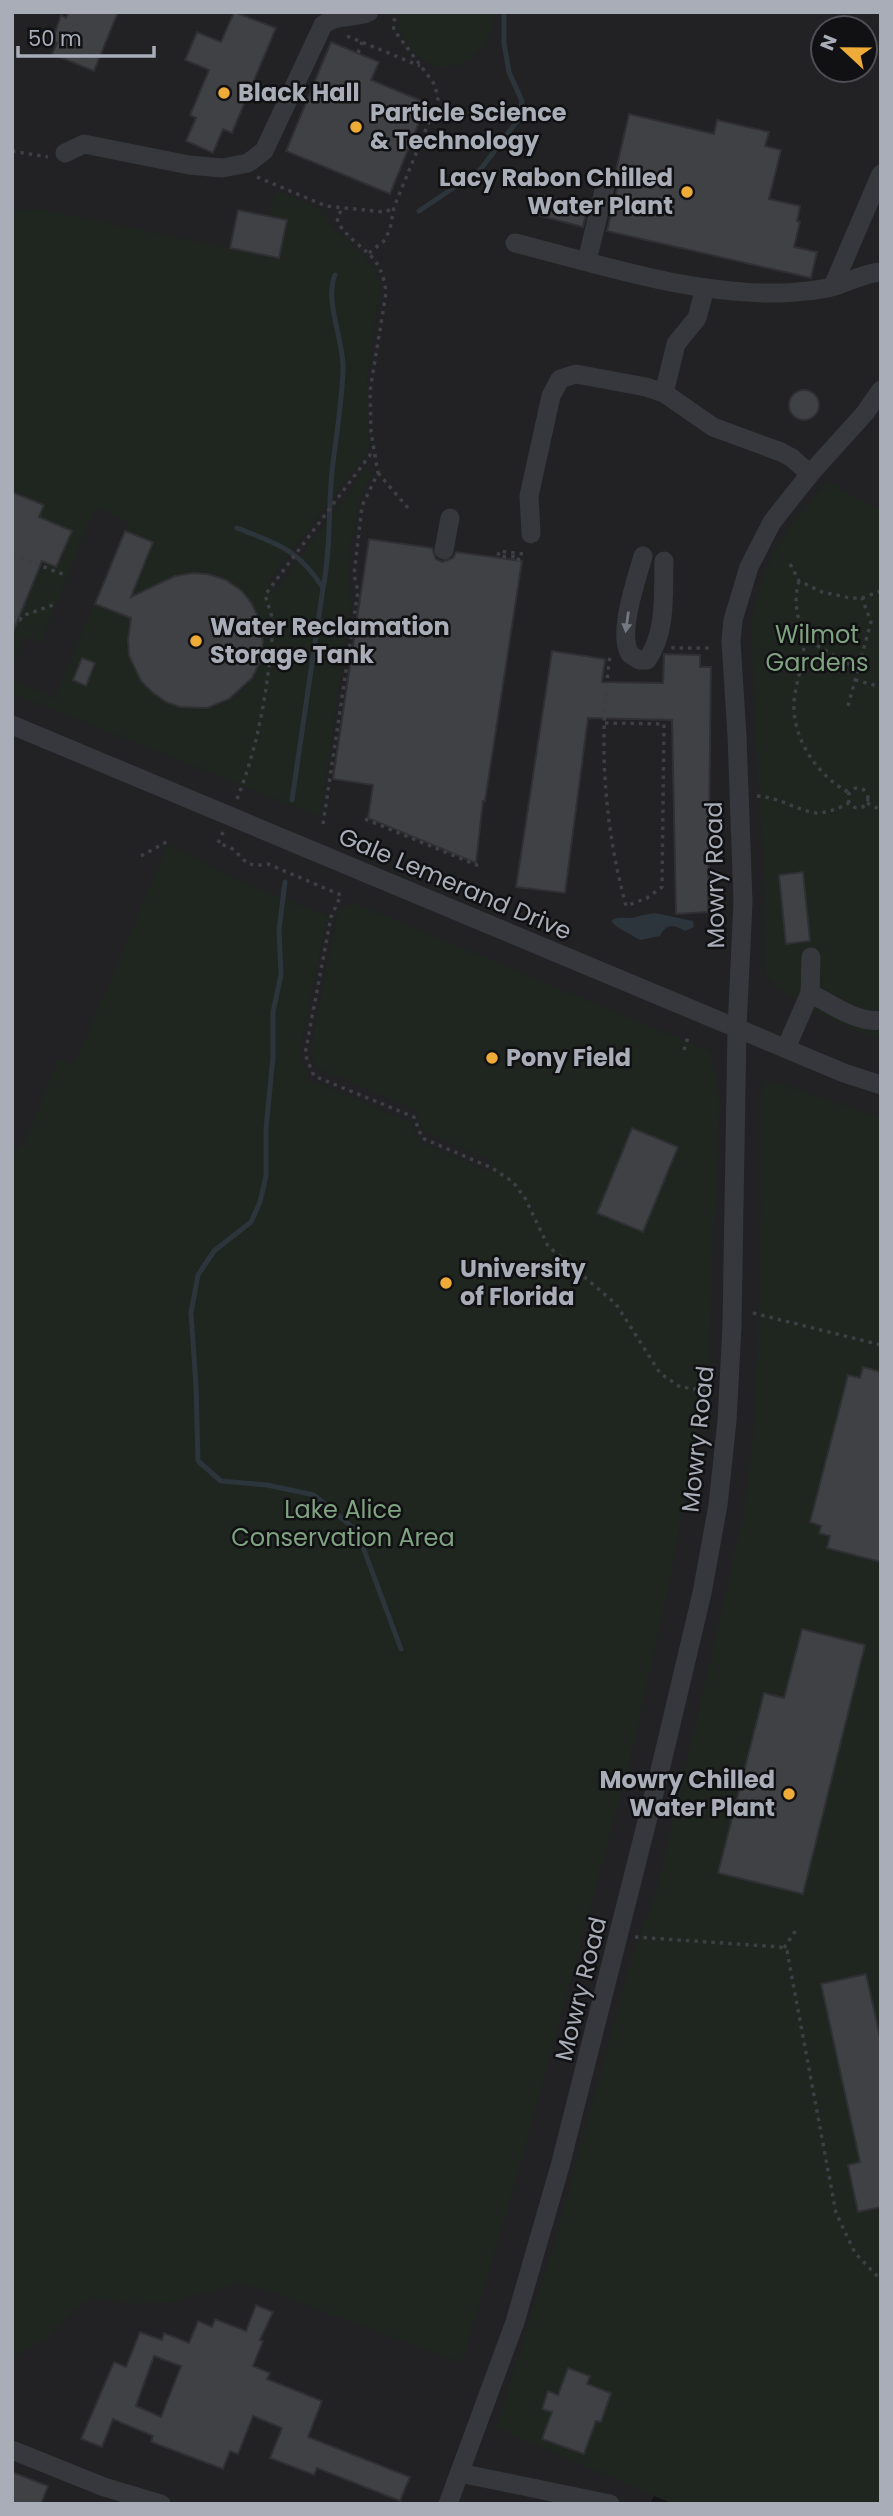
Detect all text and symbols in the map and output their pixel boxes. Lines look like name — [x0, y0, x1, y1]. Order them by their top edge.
scale bar — [18, 14, 154, 58]
north arrow — [809, 14, 879, 84]
text: 50 m — [28, 24, 82, 53]
text: N — [814, 31, 844, 55]
place label: Black Hall — [238, 76, 360, 109]
marker: Black Hall — [216, 85, 232, 101]
place label: Particle Science & Technology — [370, 96, 567, 157]
marker: Particle Science & Technology — [348, 119, 364, 135]
place label: Lacy Rabon Chilled Water Plant — [439, 161, 673, 222]
marker: Lacy Rabon Chilled Water Plant — [679, 184, 695, 200]
place label: Water Reclamation Storage Tank — [210, 610, 450, 671]
one-way arrow — [622, 611, 633, 633]
park label: Wilmot Gardens — [766, 618, 868, 679]
marker: Water Reclamation Storage Tank — [188, 633, 204, 649]
street label: Mowry Road — [697, 801, 732, 949]
street label: Gale Lemerand Drive — [334, 819, 577, 948]
place label: Pony Field — [506, 1041, 631, 1074]
marker: Pony Field — [484, 1050, 500, 1066]
place label: University of Florida — [460, 1252, 586, 1313]
marker: University of Florida — [438, 1275, 454, 1291]
street label: Mowry Road — [673, 1364, 722, 1514]
park label: Lake Alice Conservation Area — [231, 1493, 455, 1554]
place label: Mowry Chilled Water Plant — [600, 1763, 775, 1824]
marker: Mowry Chilled Water Plant — [781, 1786, 797, 1802]
street label: Mowry Road — [547, 1914, 614, 2064]

